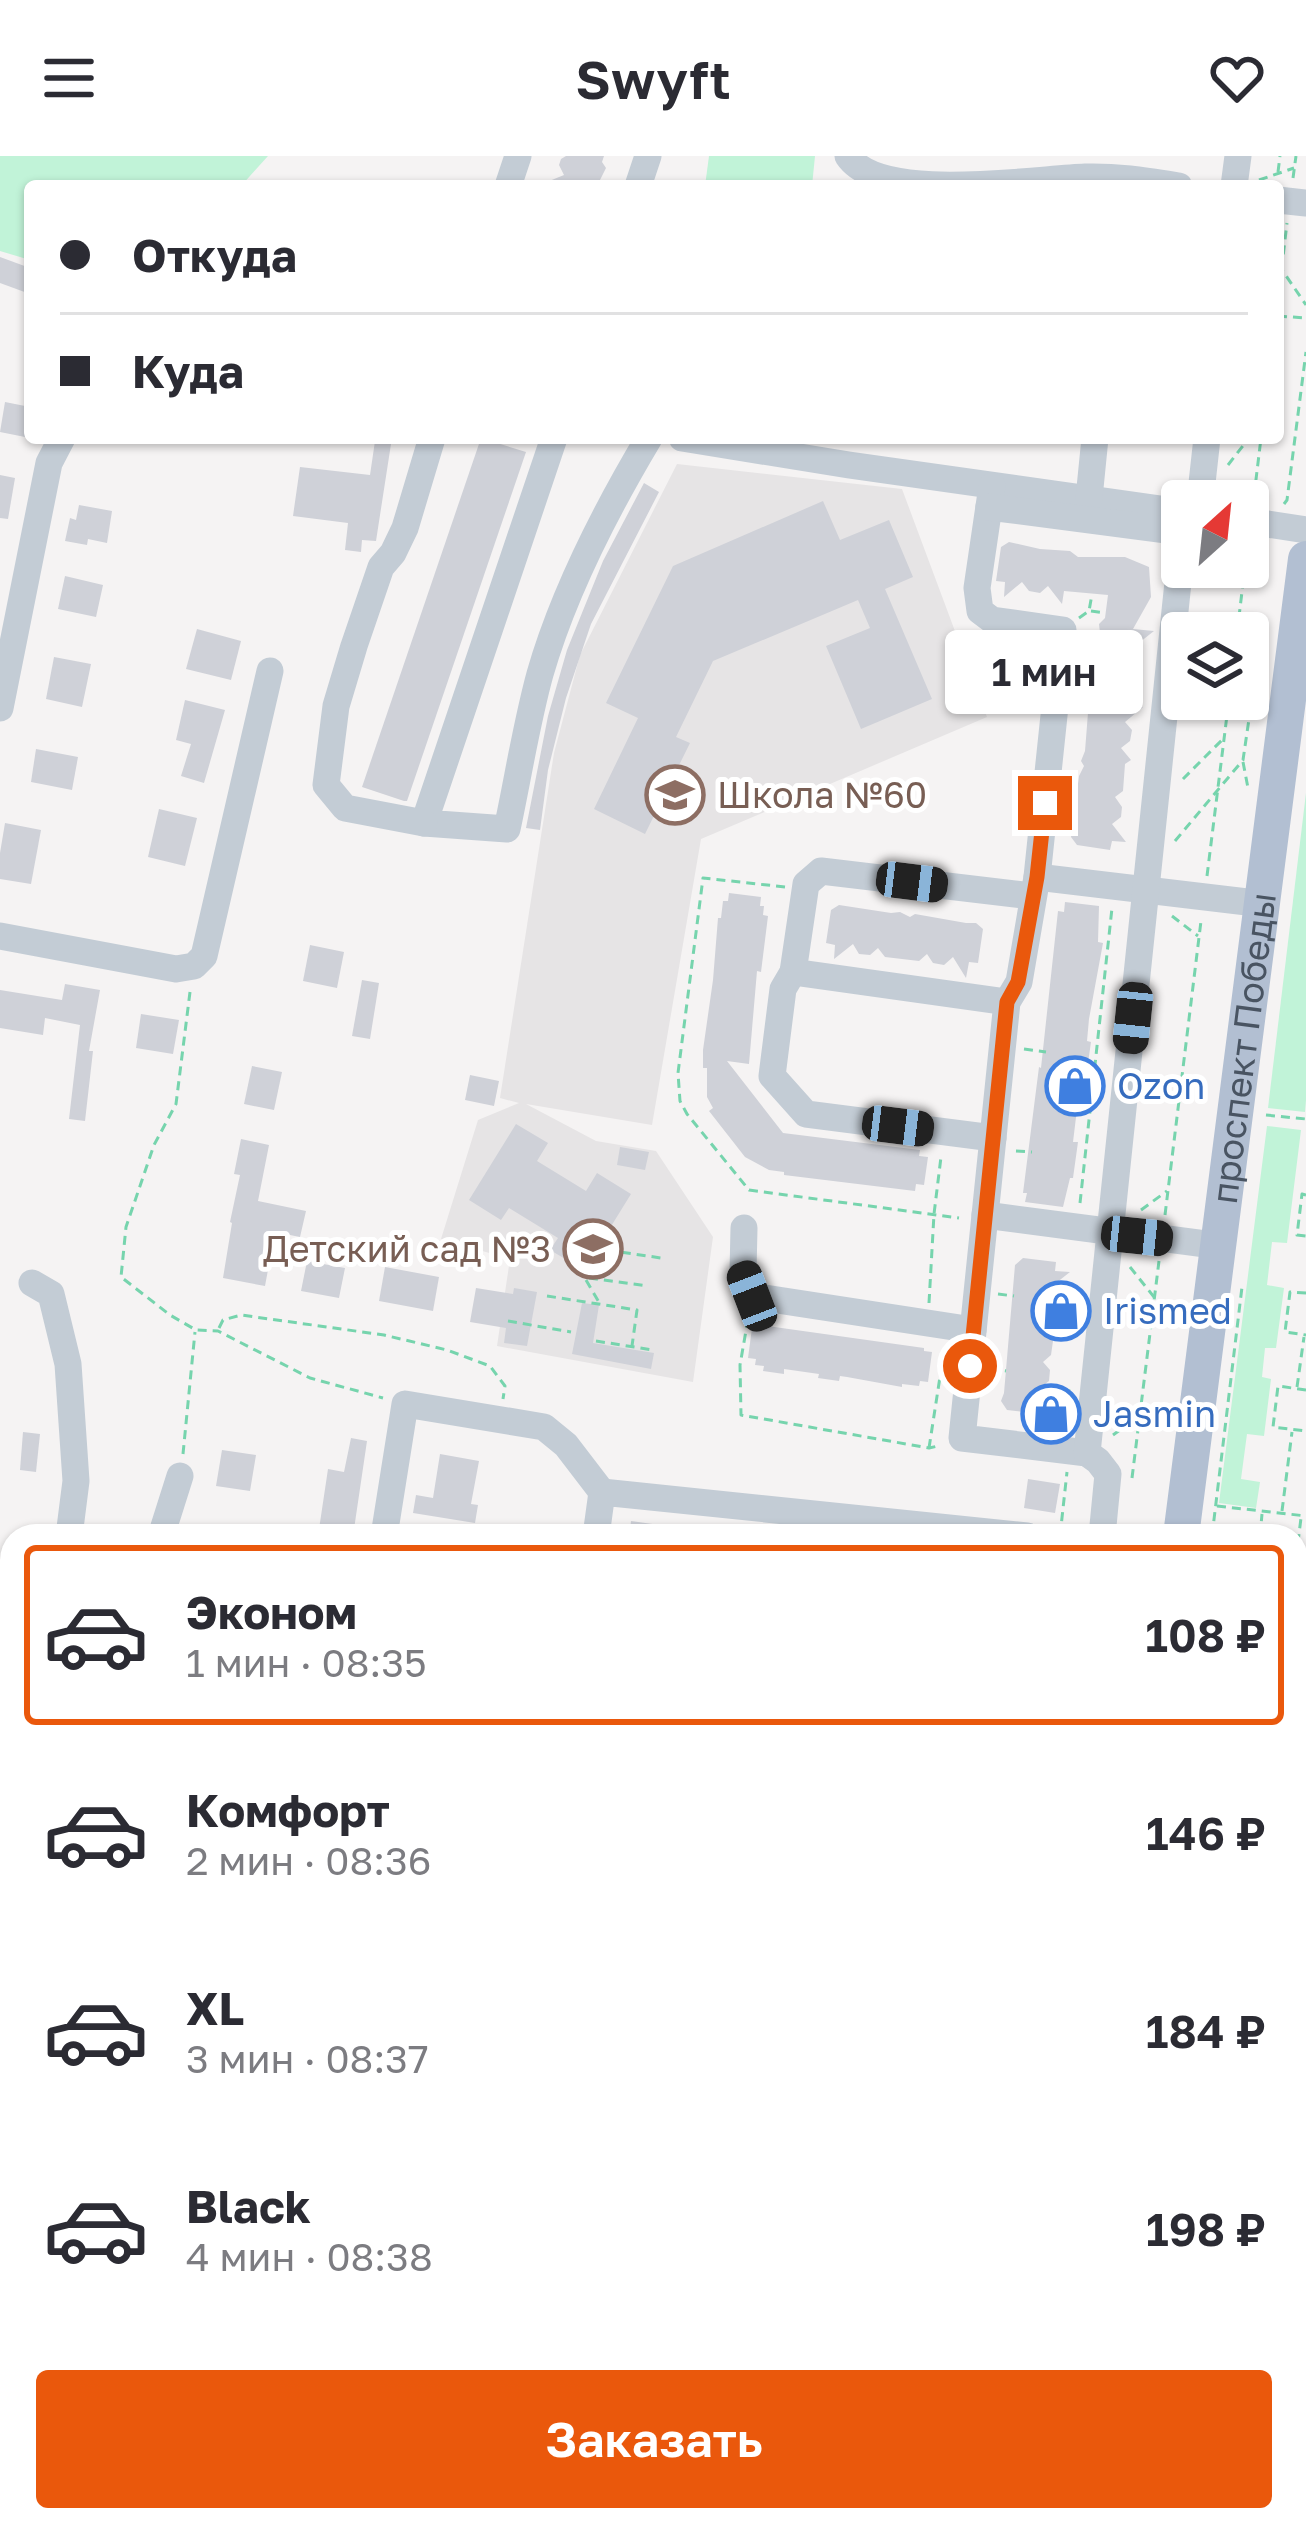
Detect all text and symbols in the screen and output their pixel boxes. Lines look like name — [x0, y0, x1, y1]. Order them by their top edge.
icon: menu — [36, 45, 102, 111]
icon: heart — [1204, 45, 1270, 111]
text: Swyft — [575, 46, 731, 111]
text: Откуда — [132, 228, 297, 282]
text: Куда — [132, 344, 244, 398]
north arrow — [1161, 480, 1269, 588]
map controls — [1161, 480, 1269, 720]
button: layers — [1161, 612, 1269, 720]
callout: 1 мин — [946, 629, 1144, 713]
text: 1 мин — [991, 648, 1097, 695]
school or university icon: Школа №60 — [644, 764, 706, 826]
place label: Школа №60 — [717, 773, 927, 816]
route end — [1018, 776, 1072, 830]
car — [874, 860, 950, 904]
street label: проспект Победы — [1202, 890, 1284, 1206]
car — [1111, 980, 1155, 1056]
shop icon: Ozon — [1044, 1055, 1106, 1117]
place label: Ozon — [1117, 1064, 1205, 1107]
car — [860, 1104, 936, 1148]
car — [1099, 1214, 1175, 1258]
school or university icon: Детский сад №3 — [562, 1218, 624, 1280]
place label: Детский сад №3 — [263, 1227, 551, 1270]
car — [722, 1256, 782, 1336]
shop icon: Irismed — [1030, 1280, 1092, 1342]
place label: Irismed — [1103, 1289, 1232, 1332]
route start — [943, 1339, 997, 1393]
shop icon: Jasmin — [1020, 1383, 1082, 1445]
place label: Jasmin — [1093, 1392, 1216, 1435]
icon: car — [42, 1581, 150, 1689]
text: Эконом — [186, 1585, 357, 1639]
text: 108 ₽ — [1145, 1608, 1266, 1662]
text: 1 мин · 08:35 — [186, 1639, 427, 1686]
icon: car — [42, 1779, 150, 1887]
text: Комфорт — [186, 1783, 390, 1837]
text: 146 ₽ — [1146, 1806, 1266, 1860]
text: 2 мин · 08:36 — [186, 1837, 431, 1884]
icon: car — [42, 1977, 150, 2085]
text: XL — [186, 1981, 244, 2035]
text: 184 ₽ — [1146, 2004, 1266, 2058]
text: 3 мин · 08:37 — [186, 2035, 429, 2082]
icon: car — [42, 2175, 150, 2283]
text: Black — [186, 2179, 311, 2233]
text: 198 ₽ — [1146, 2202, 1266, 2256]
text: 4 мин · 08:38 — [186, 2233, 433, 2280]
button: Заказать — [36, 2370, 1272, 2508]

